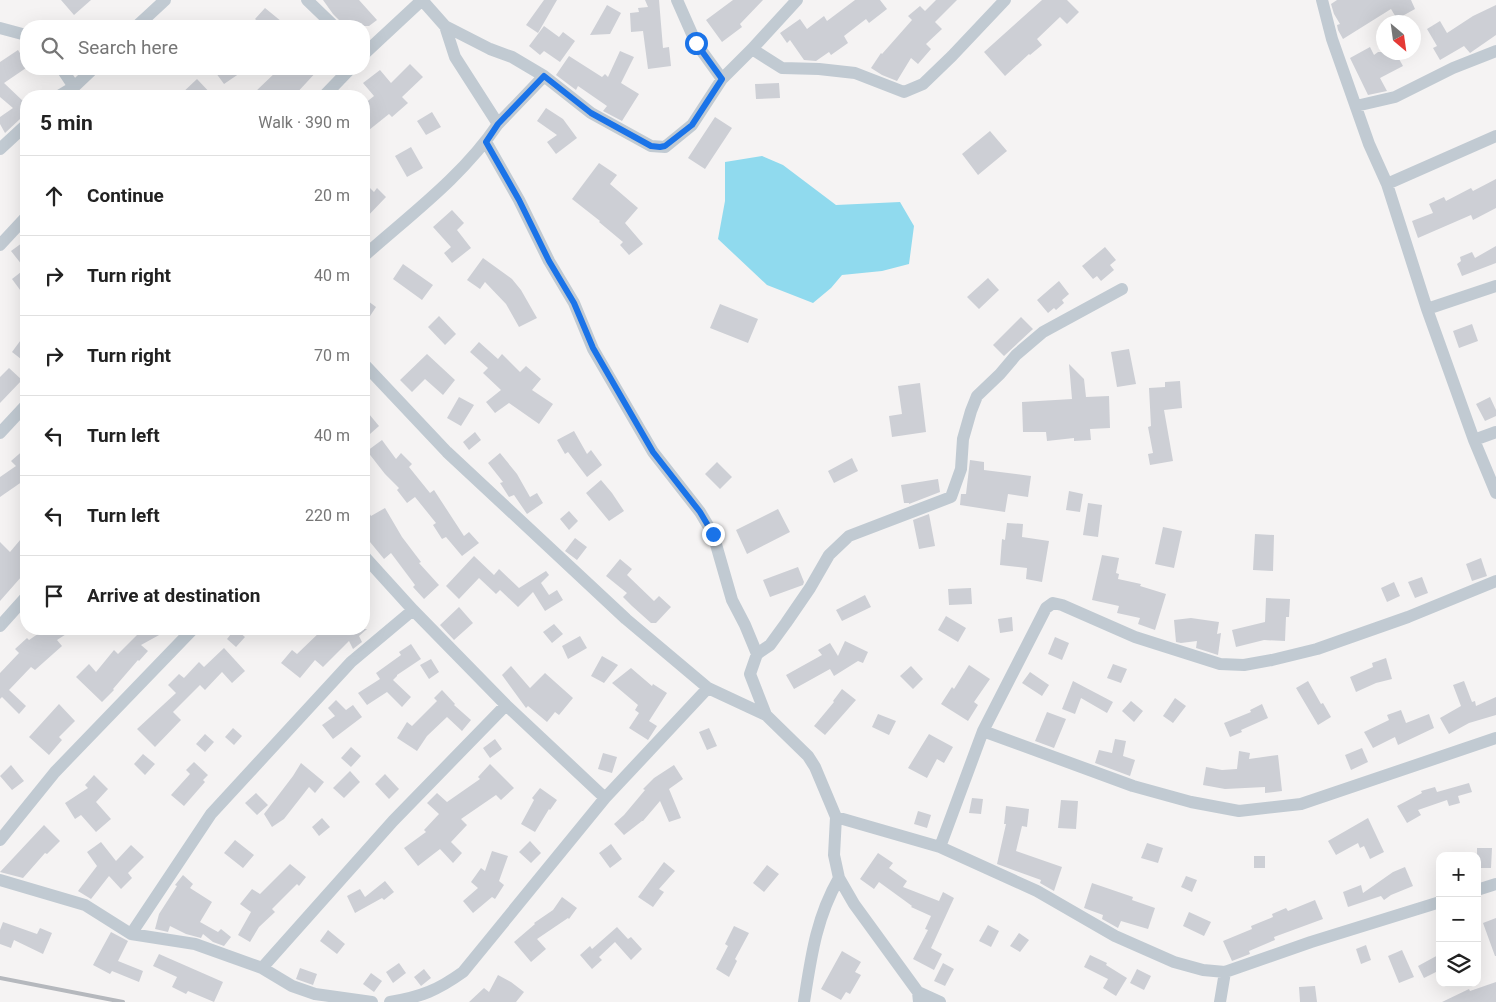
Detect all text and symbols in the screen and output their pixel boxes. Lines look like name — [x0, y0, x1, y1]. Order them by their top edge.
north arrow — [1376, 15, 1421, 60]
search box — [20, 20, 370, 75]
route start — [685, 32, 708, 55]
icon: search — [38, 34, 66, 62]
text: Search here — [78, 36, 178, 59]
text: 5 min — [40, 111, 93, 135]
text: Walk · 390 m — [258, 113, 350, 132]
icon: ahead — [40, 182, 68, 210]
text: Continue — [87, 184, 164, 207]
text: 20 m — [314, 186, 350, 205]
icon: right — [40, 262, 68, 290]
text: Turn right — [87, 264, 171, 287]
text: 40 m — [314, 266, 350, 285]
icon: right — [40, 342, 68, 370]
text: Turn right — [87, 344, 171, 367]
text: 70 m — [314, 346, 350, 365]
icon: left — [40, 422, 68, 450]
text: Turn left — [87, 424, 160, 447]
text: 40 m — [314, 426, 350, 445]
icon: left — [40, 502, 68, 530]
text: Turn left — [87, 504, 160, 527]
text: 220 m — [305, 506, 350, 525]
route end — [702, 523, 725, 546]
icon: arrive — [40, 582, 68, 610]
text: Arrive at destination — [87, 584, 260, 607]
map controls — [1436, 852, 1481, 987]
button: + — [1436, 852, 1481, 897]
button: − — [1436, 897, 1481, 942]
button: layers — [1436, 942, 1481, 987]

